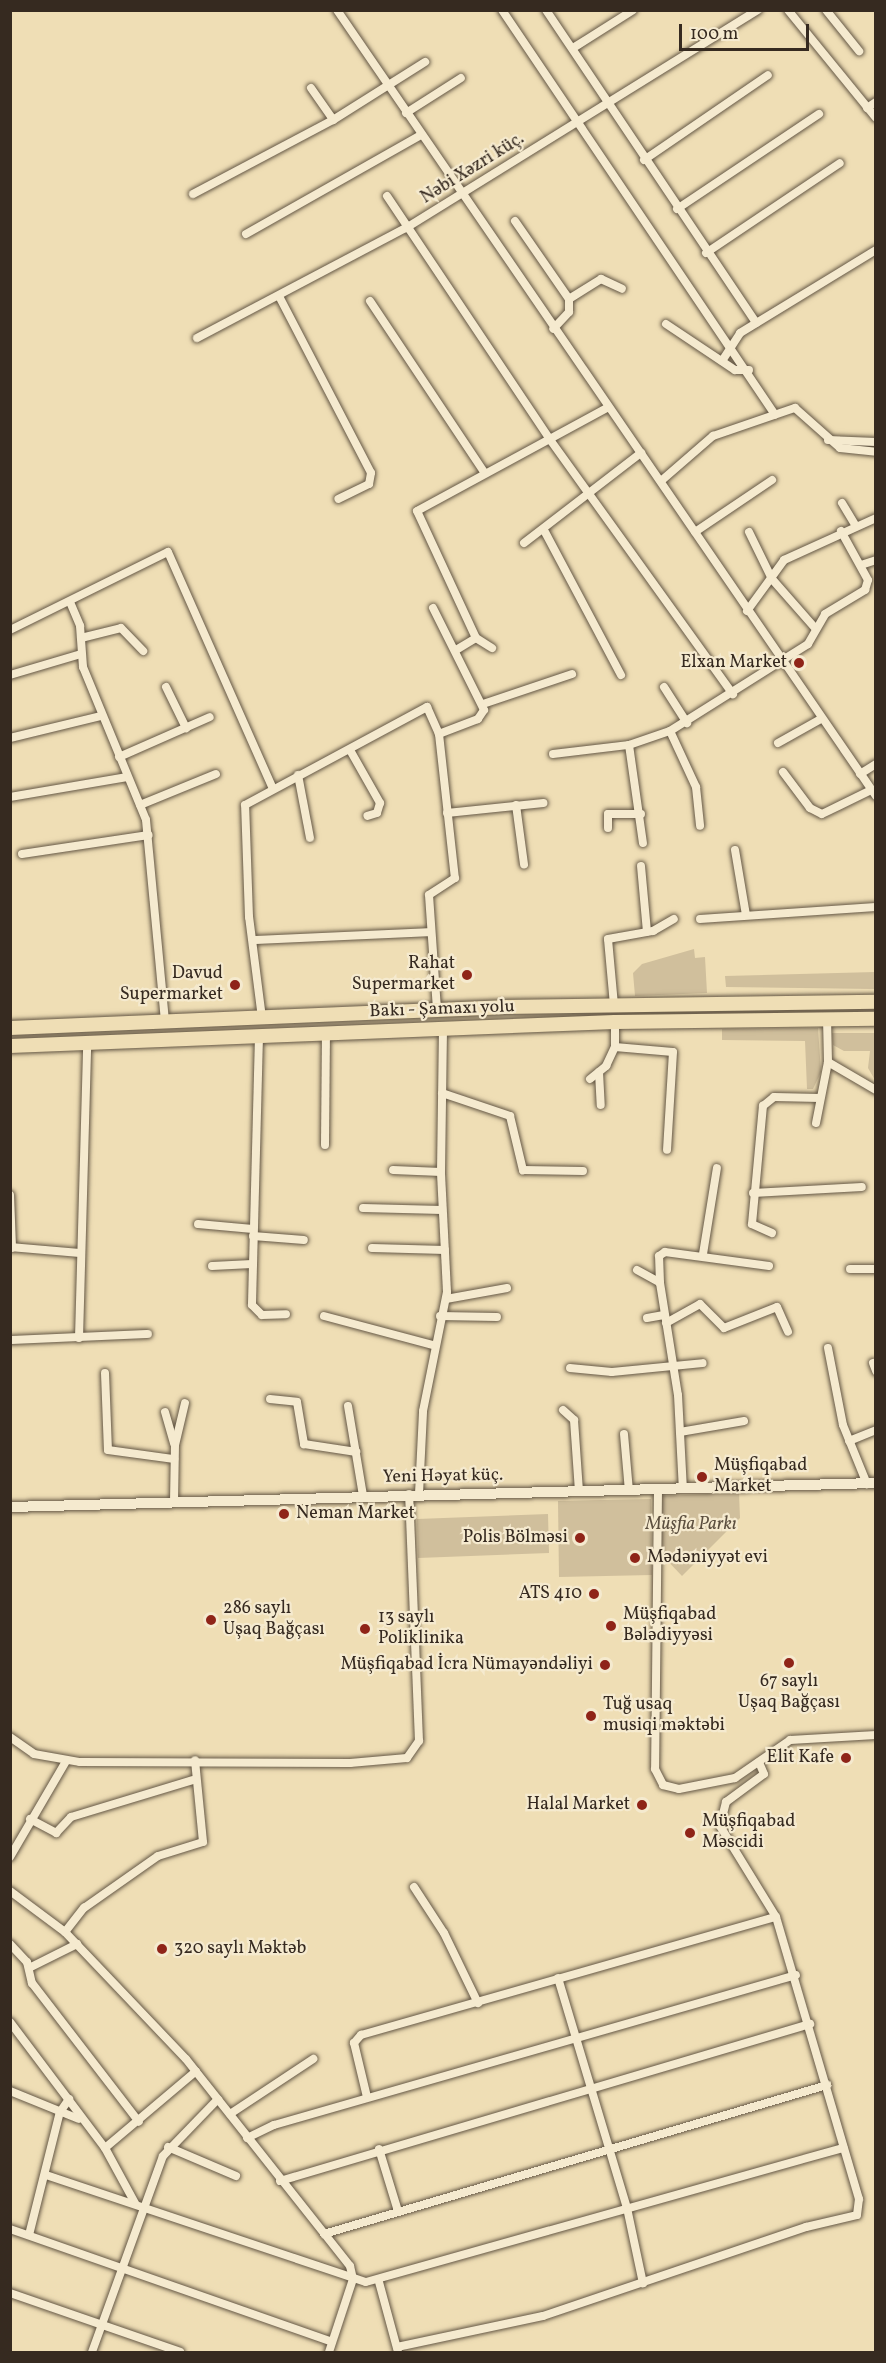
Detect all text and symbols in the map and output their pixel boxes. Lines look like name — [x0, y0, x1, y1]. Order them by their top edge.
scale bar — [682, 12, 812, 50]
text: 100 m — [690, 22, 739, 47]
street label: Nəbi Xəzri küç. — [417, 129, 529, 209]
place label: Elxan Market — [680, 652, 787, 674]
marker: Elxan Market — [792, 656, 806, 670]
place label: Rahat Supermarket — [352, 954, 455, 996]
place label: Davud Supermarket — [120, 964, 223, 1006]
marker: Rahat Supermarket — [460, 968, 474, 982]
marker: Davud Supermarket — [228, 978, 242, 992]
street label: Bakı - Şamaxı yolu — [368, 997, 516, 1023]
place label: Müşfiqabad Market — [714, 1456, 807, 1498]
street label: Yeni Həyat küç. — [383, 1465, 503, 1489]
marker: Müşfiqabad Market — [695, 1470, 709, 1484]
place label: Neman Market — [296, 1503, 415, 1525]
marker: Neman Market — [277, 1507, 291, 1521]
park label: Müşfia Parkı — [646, 1514, 736, 1536]
place label: Polis Bölməsi — [463, 1527, 568, 1549]
marker: Polis Bölməsi — [573, 1531, 587, 1545]
place label: Mədəniyyət evi — [647, 1547, 768, 1569]
marker: Mədəniyyət evi — [628, 1551, 642, 1565]
place label: ATS 410 — [519, 1583, 582, 1605]
marker: ATS 410 — [587, 1587, 601, 1601]
place label: 286 saylı Uşaq Bağçası — [223, 1599, 325, 1642]
place label: Müşfiqabad Bələdiyyəsi — [623, 1605, 716, 1648]
place label: 13 saylı Poliklinika — [378, 1608, 464, 1650]
marker: 286 saylı Uşaq Bağçası — [204, 1613, 218, 1627]
marker: Müşfiqabad Bələdiyyəsi — [604, 1619, 618, 1633]
marker: 13 saylı Poliklinika — [356, 1620, 374, 1638]
place label: Müşfiqabad İcra Nümayəndəliyi — [340, 1654, 593, 1676]
marker: 67 saylı Uşaq Bağçası — [782, 1656, 796, 1670]
marker: Müşfiqabad İcra Nümayəndəliyi — [598, 1658, 612, 1672]
place label: 67 saylı Uşaq Bağçası — [738, 1672, 840, 1714]
place label: Tuğ usaq musiqi məktəbi — [603, 1695, 725, 1738]
marker: Tuğ usaq musiqi məktəbi — [584, 1709, 598, 1723]
place label: Elit Kafe — [767, 1747, 834, 1769]
marker: Elit Kafe — [839, 1751, 853, 1765]
place label: Halal Market — [527, 1794, 630, 1816]
marker: Halal Market — [635, 1798, 649, 1812]
place label: Müşfiqabad Məscidi — [702, 1812, 795, 1854]
marker: Müşfiqabad Məscidi — [683, 1826, 697, 1840]
place label: 320 saylı Məktəb — [174, 1938, 306, 1960]
marker: 320 saylı Məktəb — [155, 1942, 169, 1956]

